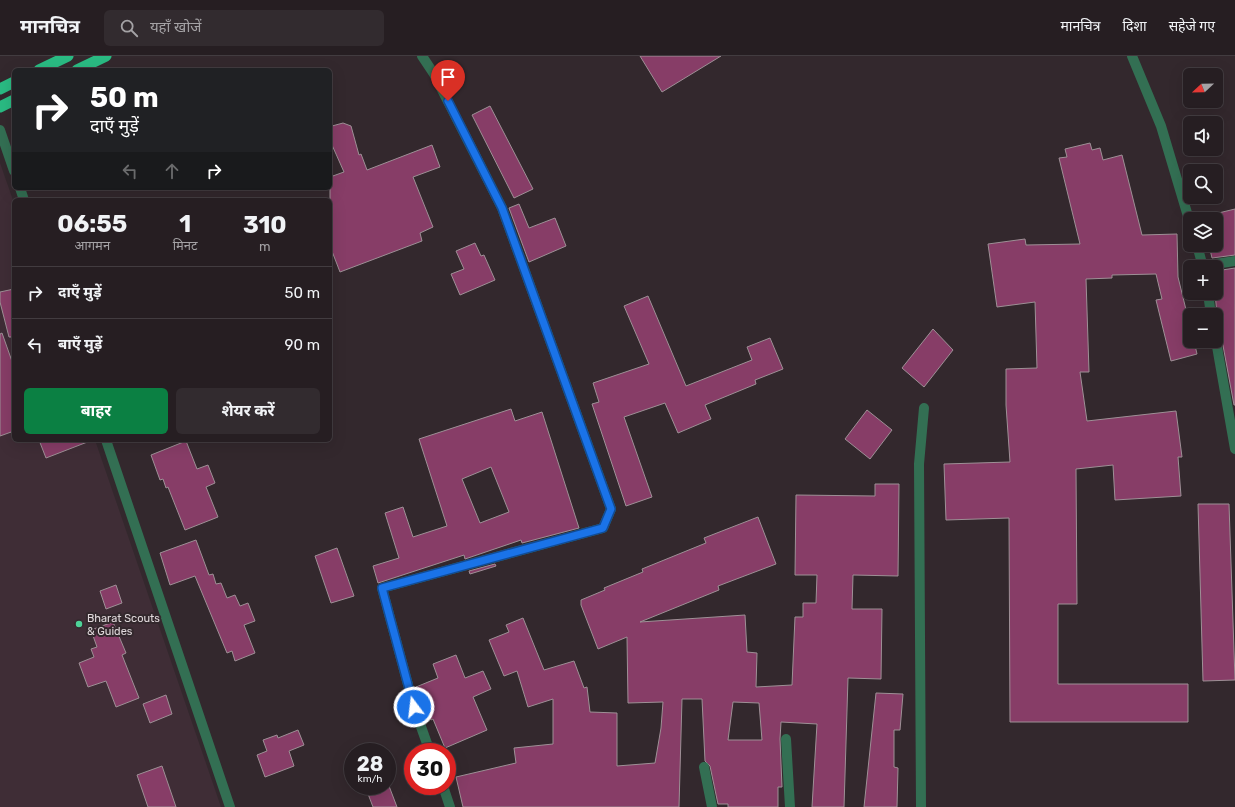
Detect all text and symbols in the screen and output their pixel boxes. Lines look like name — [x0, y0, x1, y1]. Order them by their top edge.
search box — [104, 10, 384, 46]
text: मानचित्र — [20, 15, 80, 38]
icon: search — [118, 17, 140, 39]
text: यहाँ खोजें — [150, 18, 201, 36]
text: मानचित्र — [1060, 18, 1100, 35]
text: दिशा — [1122, 18, 1147, 35]
text: सहेजे गए — [1169, 18, 1215, 35]
pin — [431, 60, 465, 101]
icon: arrive — [437, 66, 459, 88]
north arrow — [1183, 68, 1223, 108]
map controls — [1183, 68, 1223, 348]
text: 50 m — [90, 81, 159, 114]
icon: right — [24, 84, 76, 136]
text: दाएँ मुड़ें — [90, 115, 139, 137]
button: sound — [1183, 116, 1223, 156]
icon: left — [119, 160, 141, 182]
icon: ahead — [161, 160, 183, 182]
icon: right — [203, 160, 225, 182]
button: search — [1183, 164, 1223, 204]
text: 06:55 — [57, 210, 127, 238]
text: 1 — [179, 210, 191, 238]
text: 310 — [243, 211, 287, 239]
button: layers — [1183, 212, 1223, 252]
text: आगमन — [75, 238, 110, 253]
text: मिनट — [173, 238, 198, 253]
text: m — [259, 239, 271, 254]
button: + — [1183, 260, 1223, 300]
icon: right — [24, 282, 46, 304]
text: दाएँ मुड़ें — [58, 283, 101, 301]
text: 50 m — [285, 284, 320, 302]
button: − — [1183, 308, 1223, 348]
icon: left — [24, 334, 46, 356]
text: बाएँ मुड़ें — [58, 335, 102, 353]
text: 90 m — [285, 336, 320, 354]
button: बाहर — [24, 388, 168, 434]
button: शेयर करें — [176, 388, 320, 434]
place label: Bharat Scouts & Guides — [87, 612, 160, 638]
marker: Bharat Scouts & Guides — [74, 619, 84, 629]
position arrow — [393, 686, 435, 728]
speed limit sign: 30 — [404, 743, 456, 795]
text: 28 — [357, 752, 383, 776]
text: km/h — [358, 773, 382, 785]

